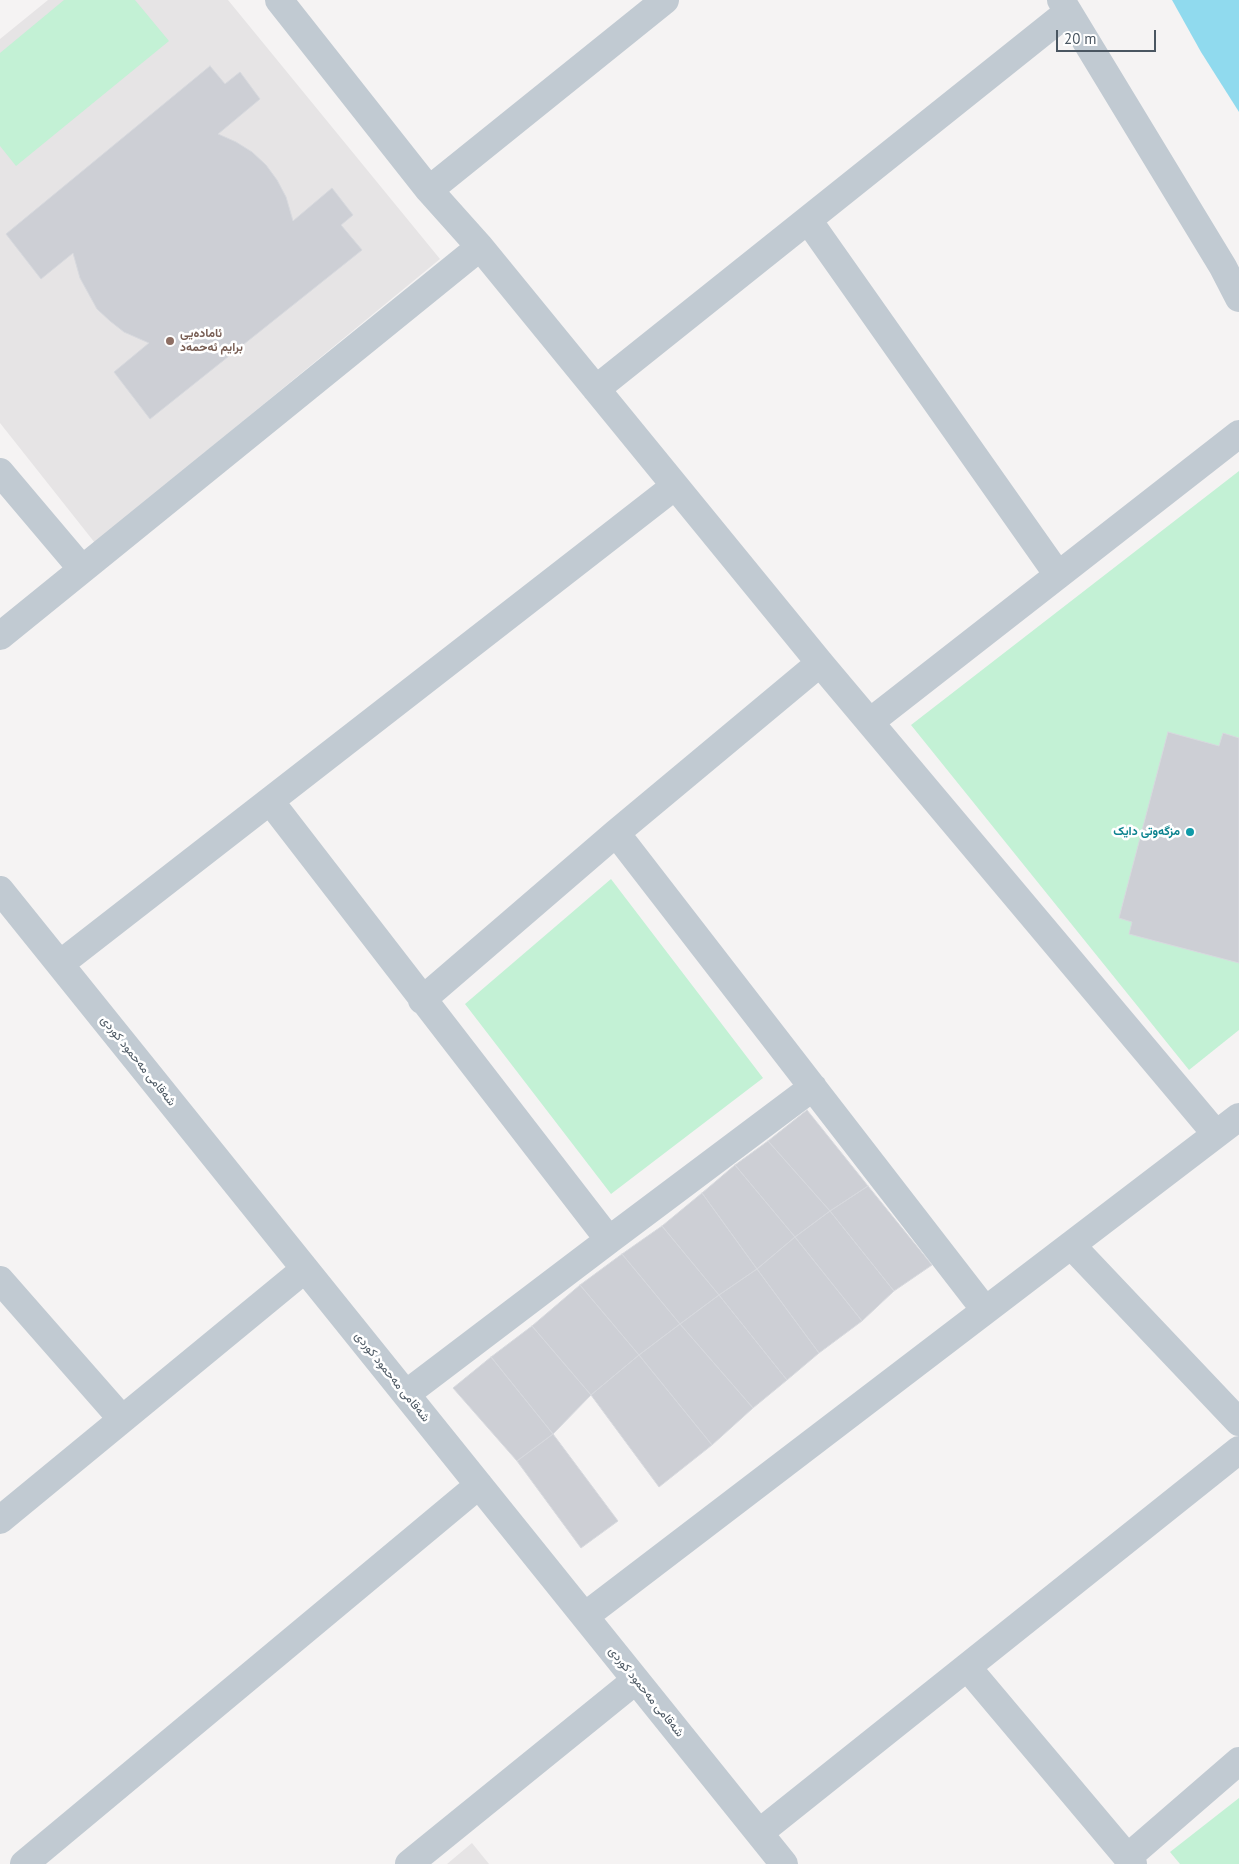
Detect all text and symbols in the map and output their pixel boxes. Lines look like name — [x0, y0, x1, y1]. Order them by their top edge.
scale bar — [1059, 20, 1159, 52]
text: 20 m — [1064, 29, 1097, 48]
place label: ئامادەیی برایم ئەحمەد — [180, 327, 243, 355]
marker: ئامادەیی برایم ئەحمەد — [164, 335, 176, 347]
place label: مزگەوتی دایک — [1113, 825, 1180, 839]
marker: مزگەوتی دایک — [1184, 826, 1196, 838]
street label: شەقامی مەحمود کوردی — [97, 1013, 179, 1109]
street label: شەقامی مەحمود کوردی — [351, 1329, 433, 1425]
street label: شەقامی مەحمود کوردی — [605, 1644, 687, 1740]

